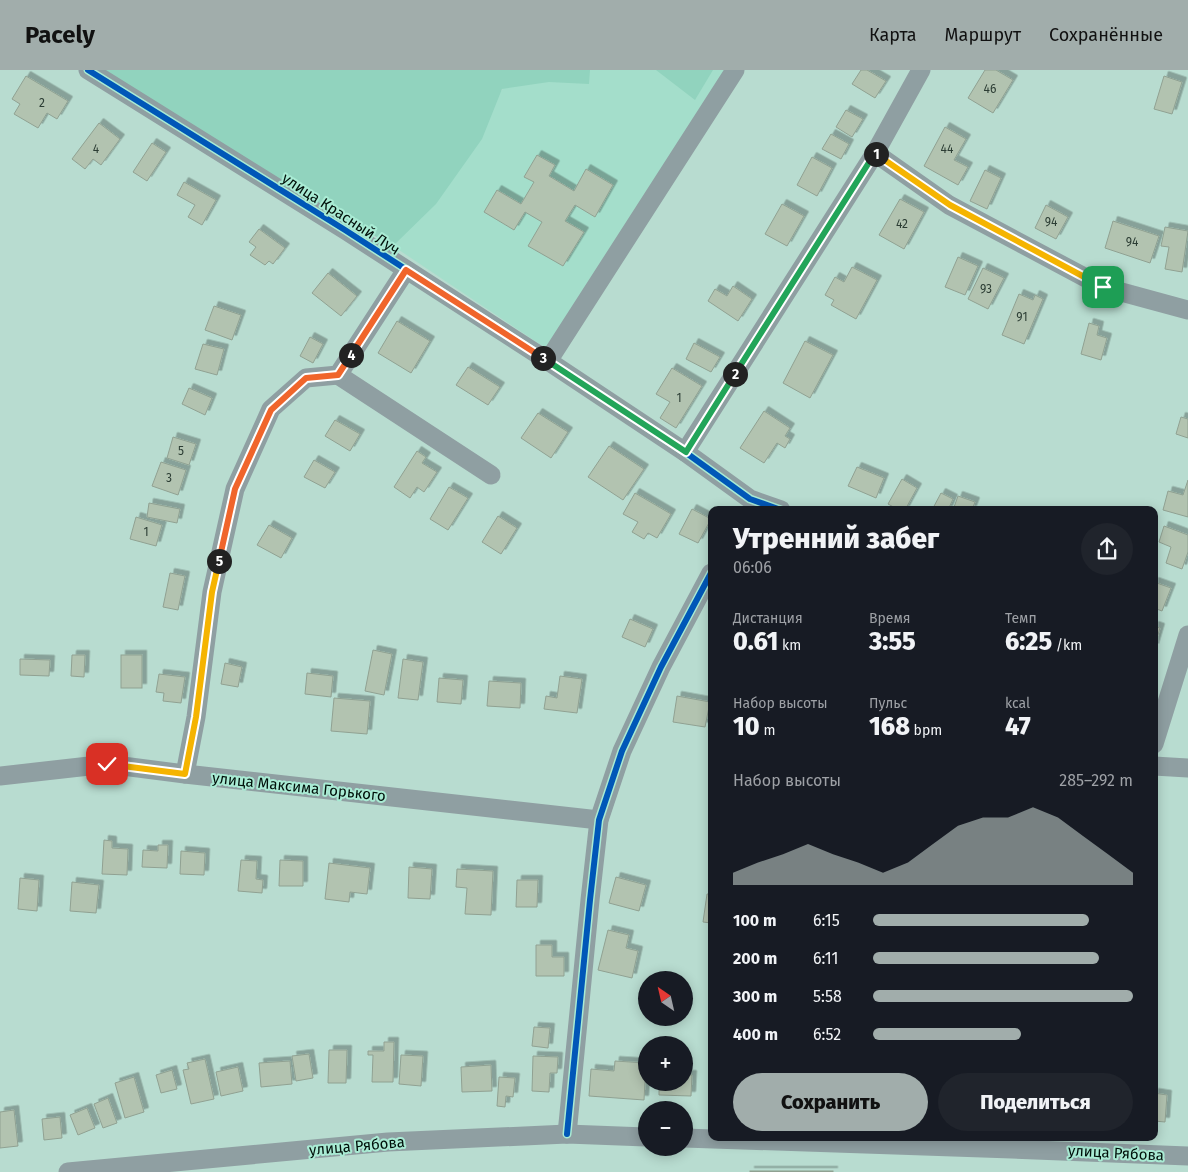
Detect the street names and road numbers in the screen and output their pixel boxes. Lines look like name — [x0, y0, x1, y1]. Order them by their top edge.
street label: улица Красный Луч — [279, 169, 403, 259]
street label: улица Максима Горького — [211, 769, 387, 805]
street label: улица Рябова — [308, 1133, 406, 1159]
street label: улица Рябова — [1068, 1141, 1164, 1165]

